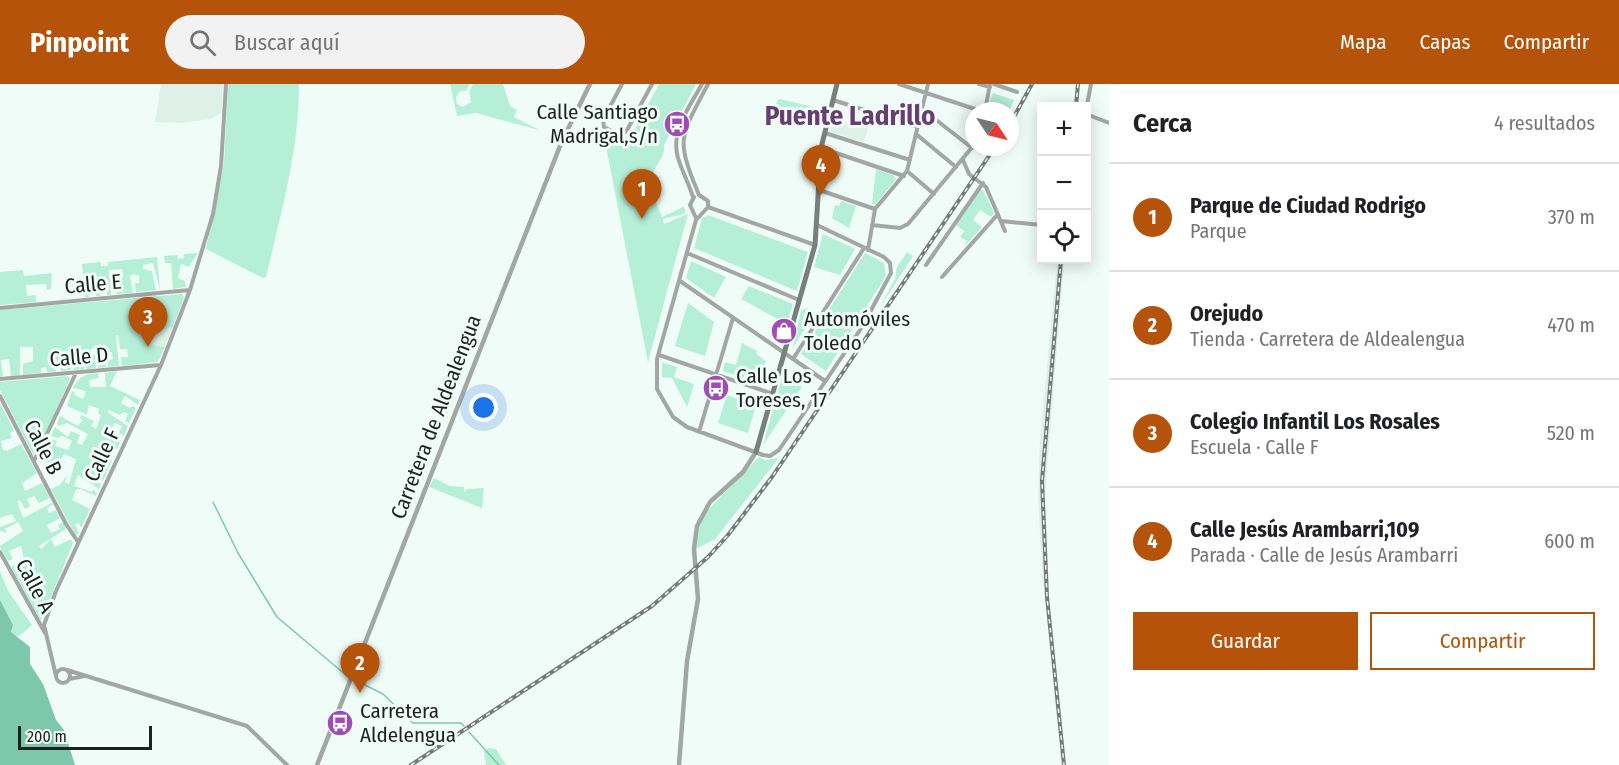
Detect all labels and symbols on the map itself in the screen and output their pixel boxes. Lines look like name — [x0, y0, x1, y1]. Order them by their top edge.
place label: Calle Santiago Madrigal,s/n — [537, 99, 658, 149]
district label: Puente Ladrillo — [765, 100, 935, 132]
north arrow — [965, 102, 1019, 156]
bus stop icon: Calle Santiago Madrigal,s/n — [662, 109, 692, 139]
pin: 4 — [802, 146, 840, 195]
pin: 1 — [622, 170, 662, 219]
street label: Calle E — [64, 269, 123, 299]
pin: 3 — [128, 298, 168, 347]
place label: Automóviles Toledo — [804, 306, 910, 356]
street label: Carretera de Aldealengua — [385, 311, 487, 523]
shop icon: Automóviles Toledo — [769, 316, 799, 346]
street label: Calle D — [48, 341, 110, 373]
place label: Calle Los Toreses, 17 — [736, 363, 827, 413]
bus stop icon: Calle Los Toreses, 17 — [701, 373, 731, 403]
your location — [469, 393, 498, 422]
street label: Calle B — [18, 415, 68, 479]
street label: Calle F — [78, 424, 126, 486]
street label: Calle A — [10, 554, 60, 618]
pin: 2 — [340, 644, 380, 693]
place label: Carretera Aldelengua — [360, 698, 456, 748]
bus stop icon: Carretera Aldelengua — [325, 708, 355, 738]
scale bar — [18, 723, 152, 750]

